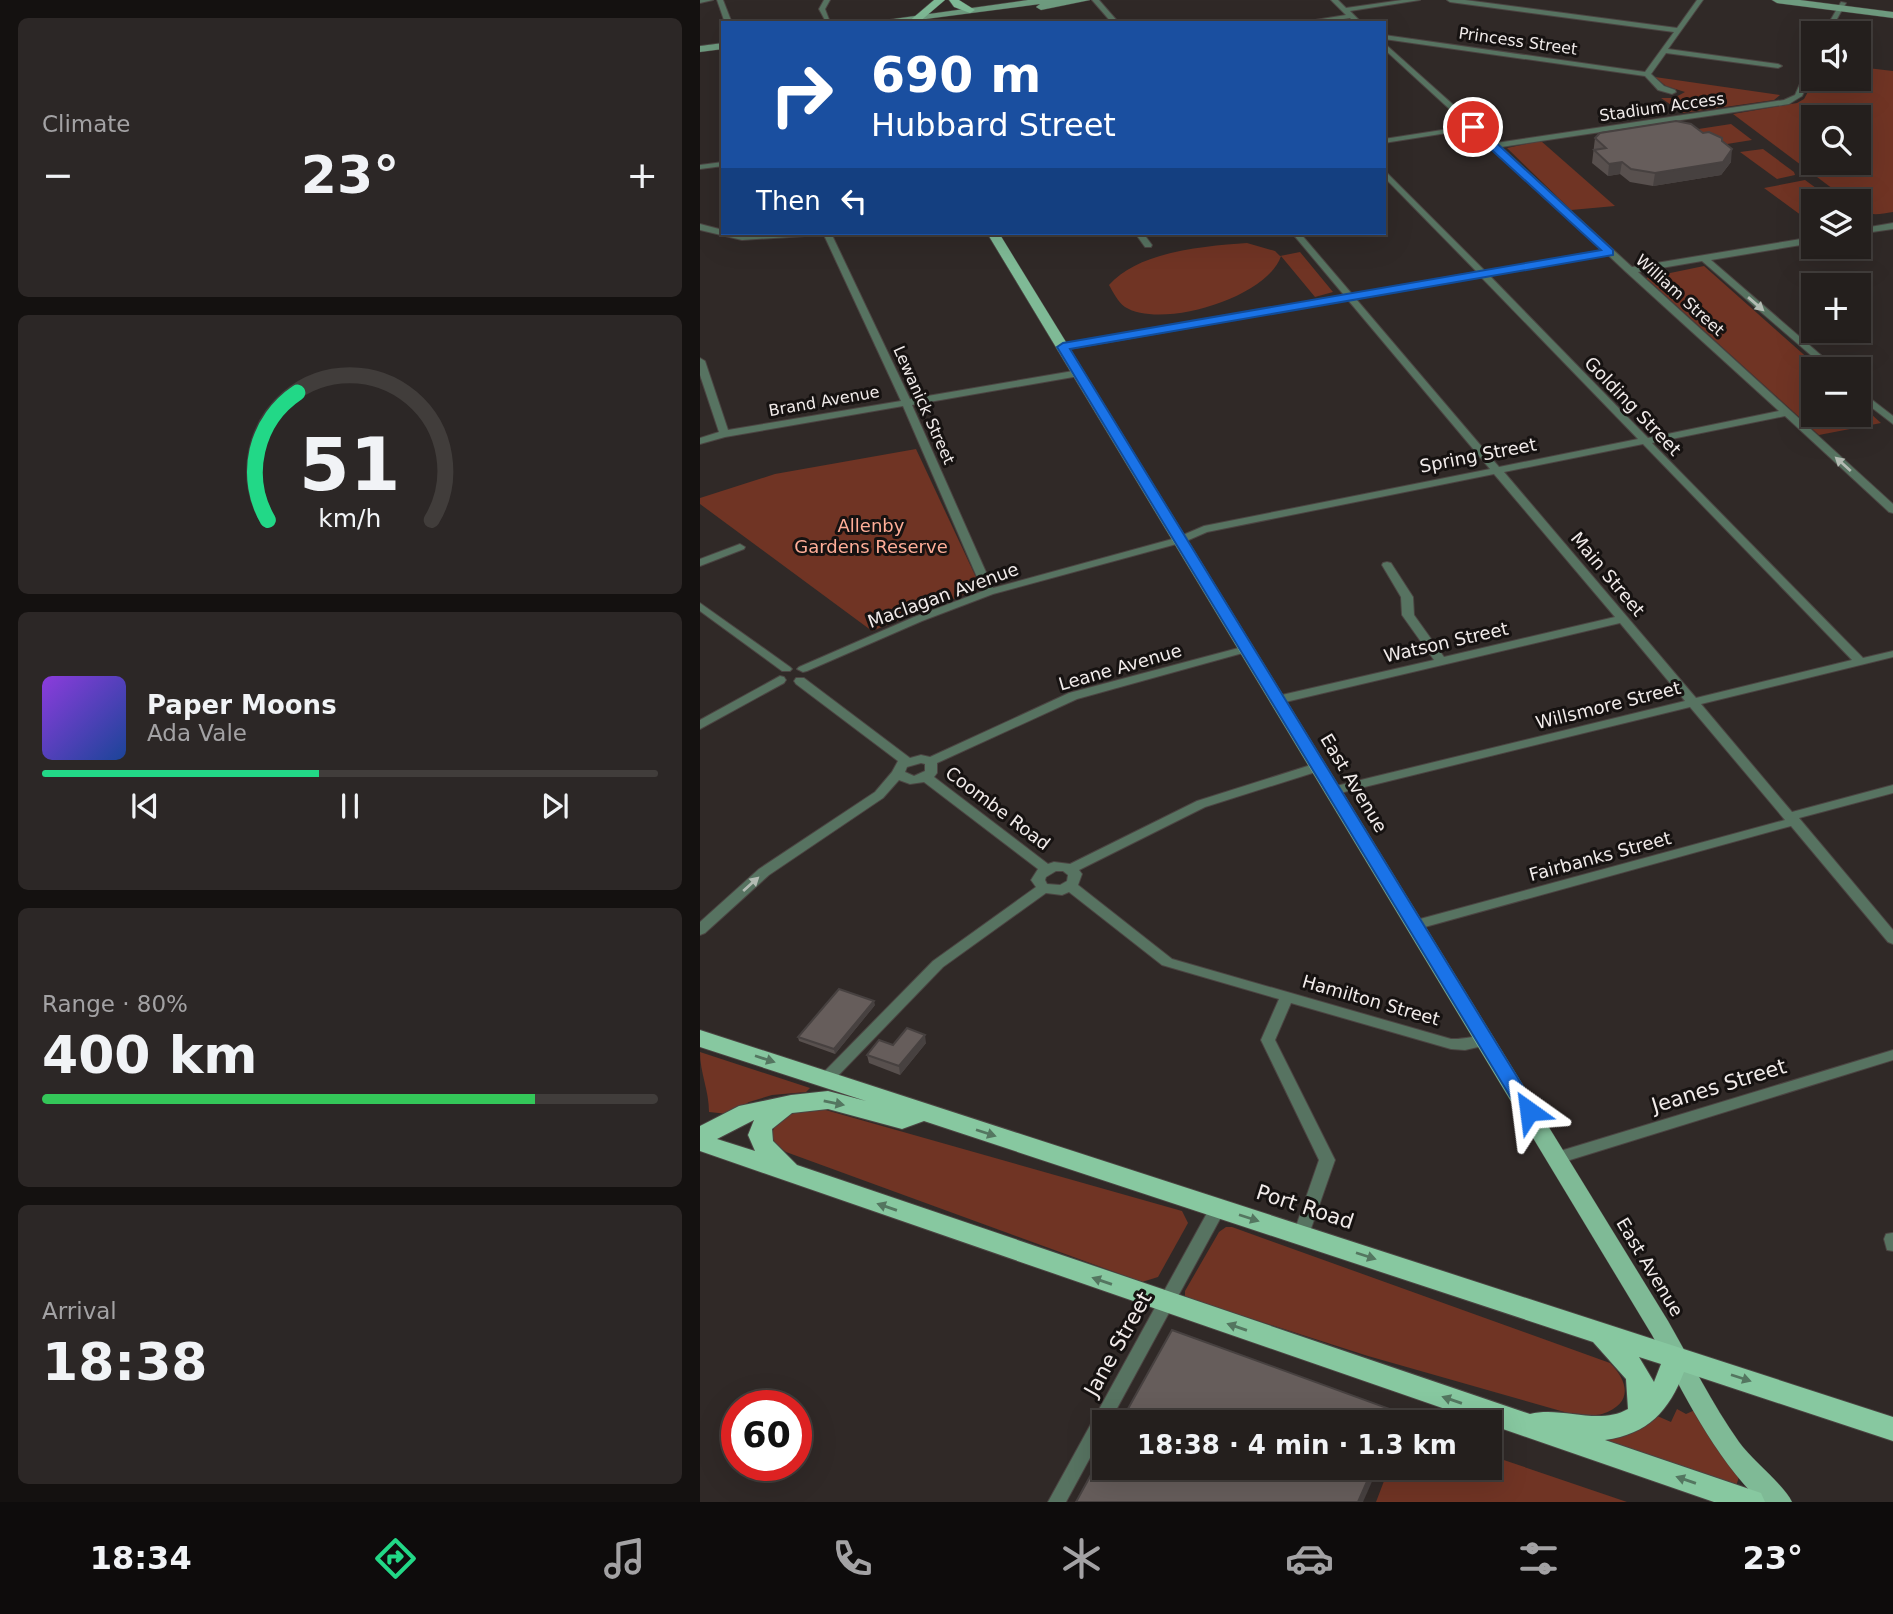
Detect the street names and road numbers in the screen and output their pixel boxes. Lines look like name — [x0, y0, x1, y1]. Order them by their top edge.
street label: Princess Street — [1457, 23, 1579, 59]
street label: Stadium Access — [1598, 89, 1726, 125]
street label: William Street — [1632, 250, 1728, 340]
street label: Lewanick Street — [889, 343, 959, 467]
street label: Golding Street — [1580, 352, 1686, 460]
street label: Brand Avenue — [767, 382, 881, 420]
street label: Spring Street — [1418, 433, 1538, 477]
street label: Main Street — [1567, 528, 1649, 620]
street label: Maclagan Avenue — [865, 558, 1021, 632]
street label: Watson Street — [1382, 617, 1510, 667]
street label: Leane Avenue — [1056, 639, 1184, 695]
street label: Willsmore Street — [1533, 677, 1683, 733]
street label: East Avenue — [1316, 730, 1392, 836]
street label: Coombe Road — [942, 762, 1054, 854]
street label: Fairbanks Street — [1527, 827, 1673, 885]
street label: Hamilton Street — [1300, 970, 1442, 1030]
street label: Jeanes Street — [1647, 1054, 1789, 1118]
street label: Port Road — [1253, 1180, 1357, 1234]
street label: East Avenue — [1612, 1214, 1688, 1320]
street label: Jane Street — [1078, 1288, 1157, 1402]

